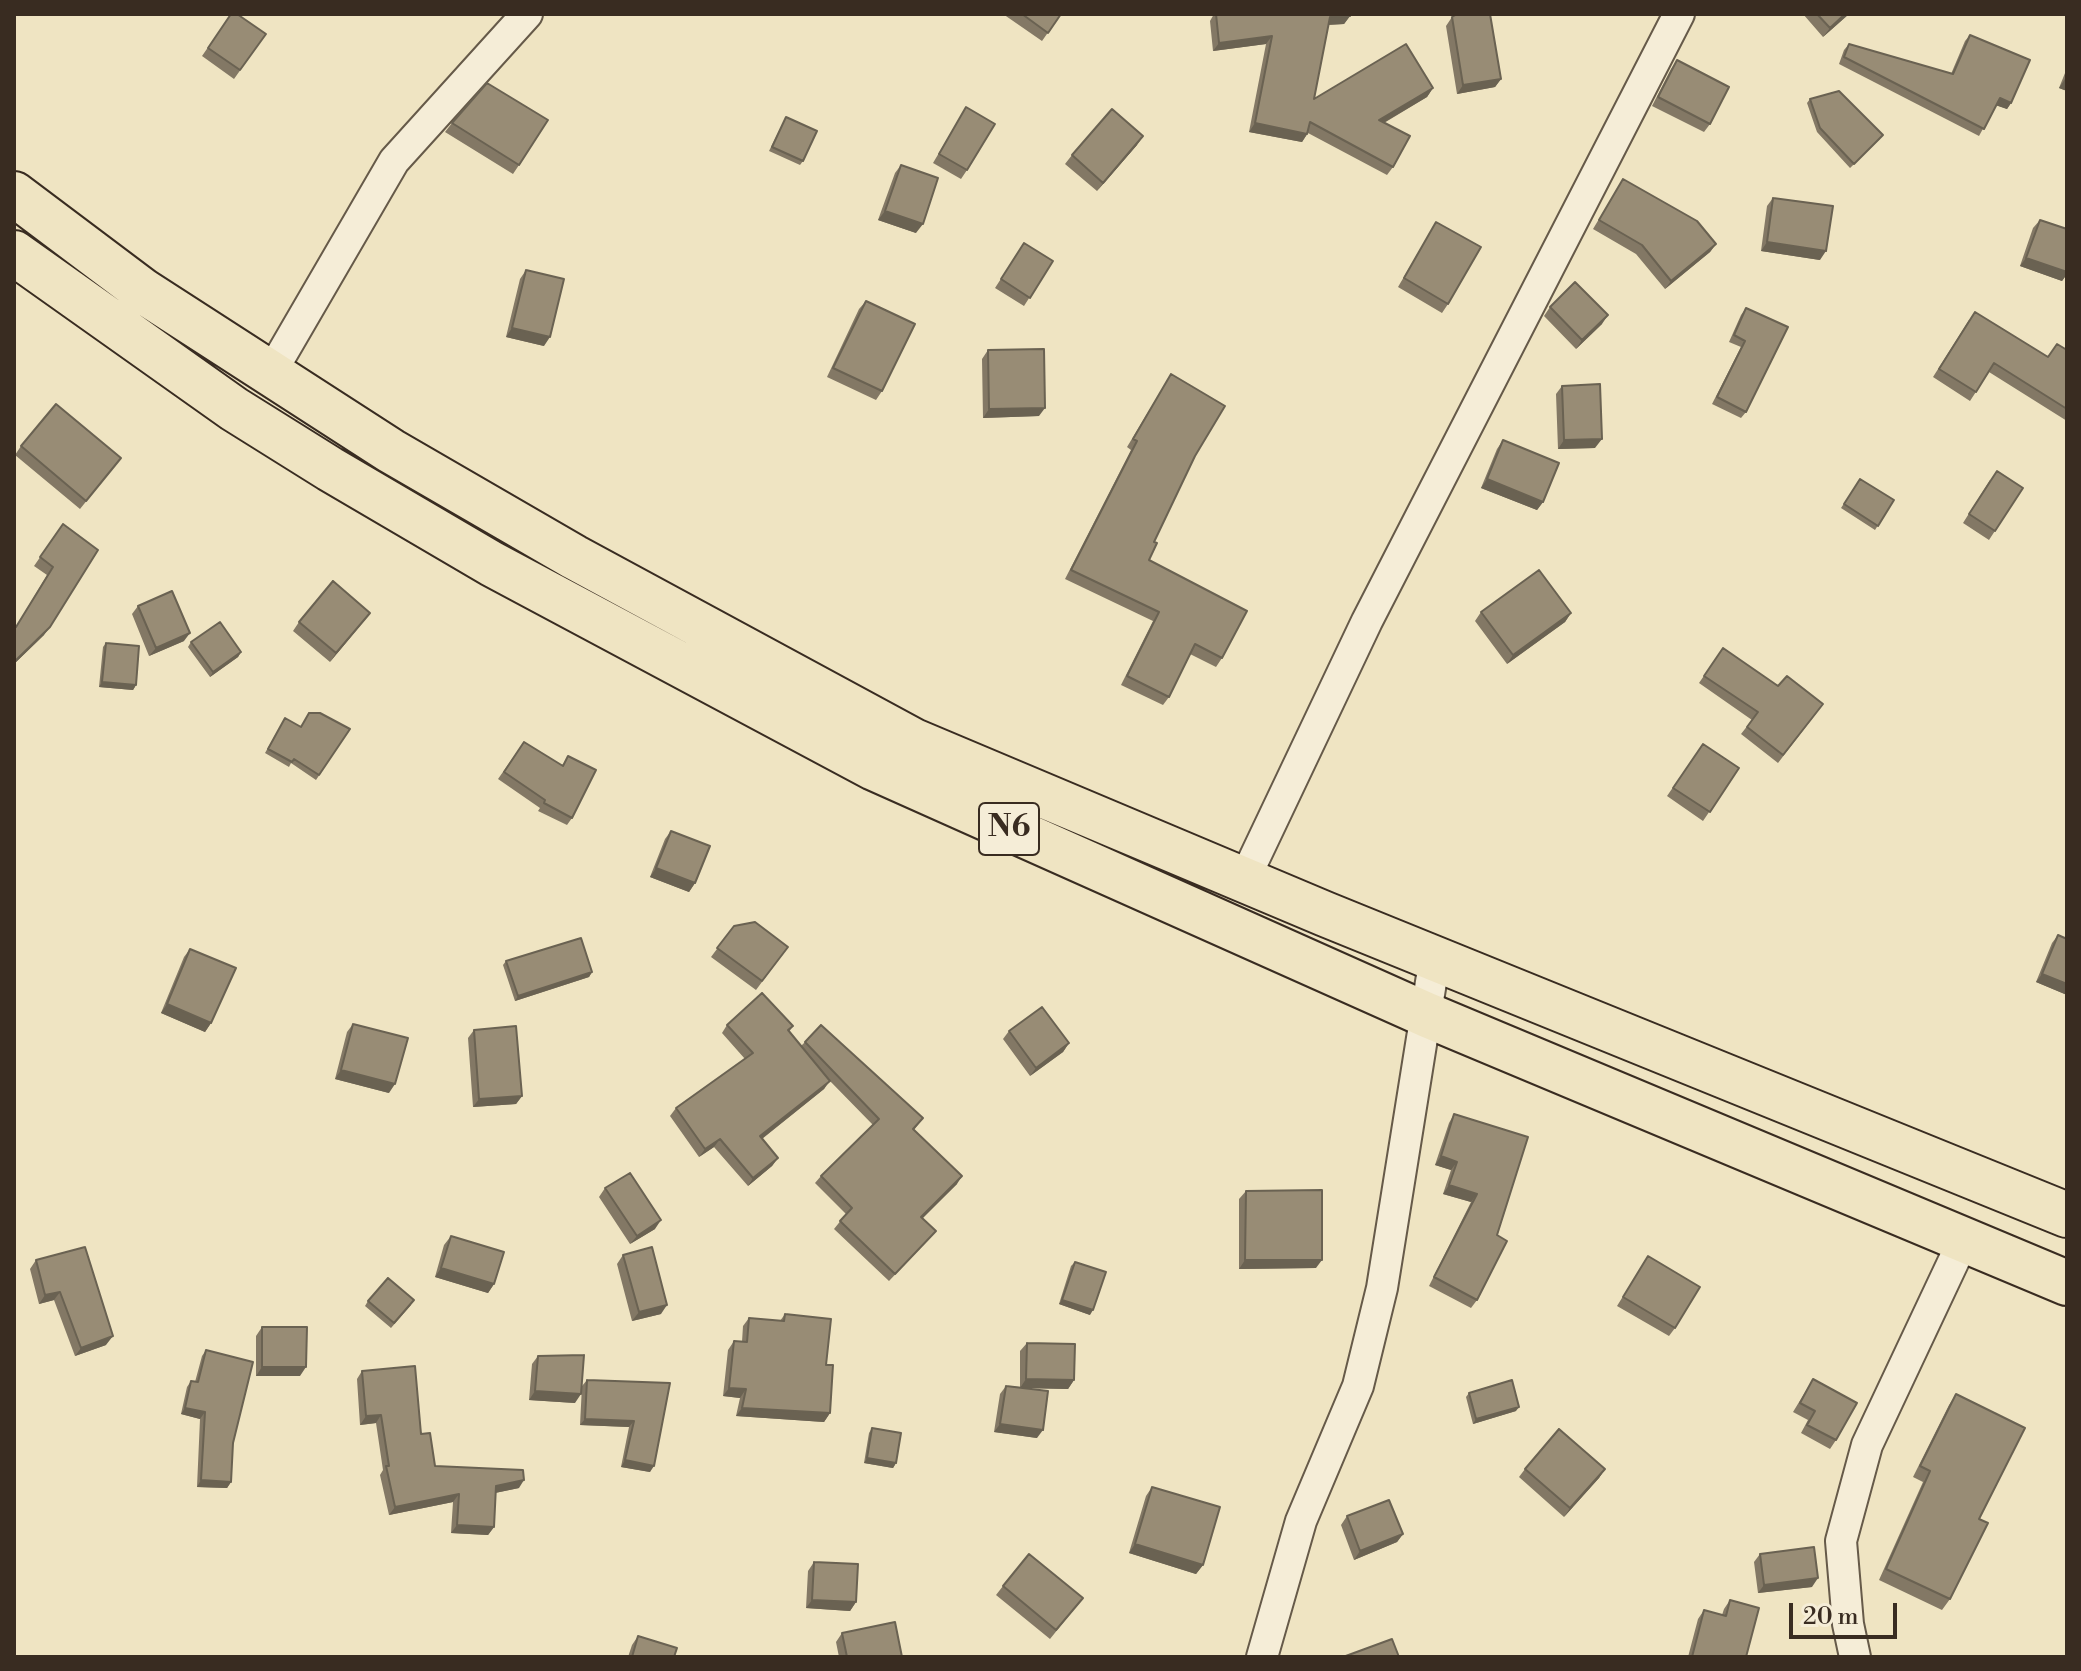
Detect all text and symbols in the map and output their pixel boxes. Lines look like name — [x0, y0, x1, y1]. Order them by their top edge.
road number: N6 — [979, 803, 1039, 855]
scale bar — [1793, 1587, 1901, 1637]
text: 20 m — [1803, 1602, 1859, 1632]

